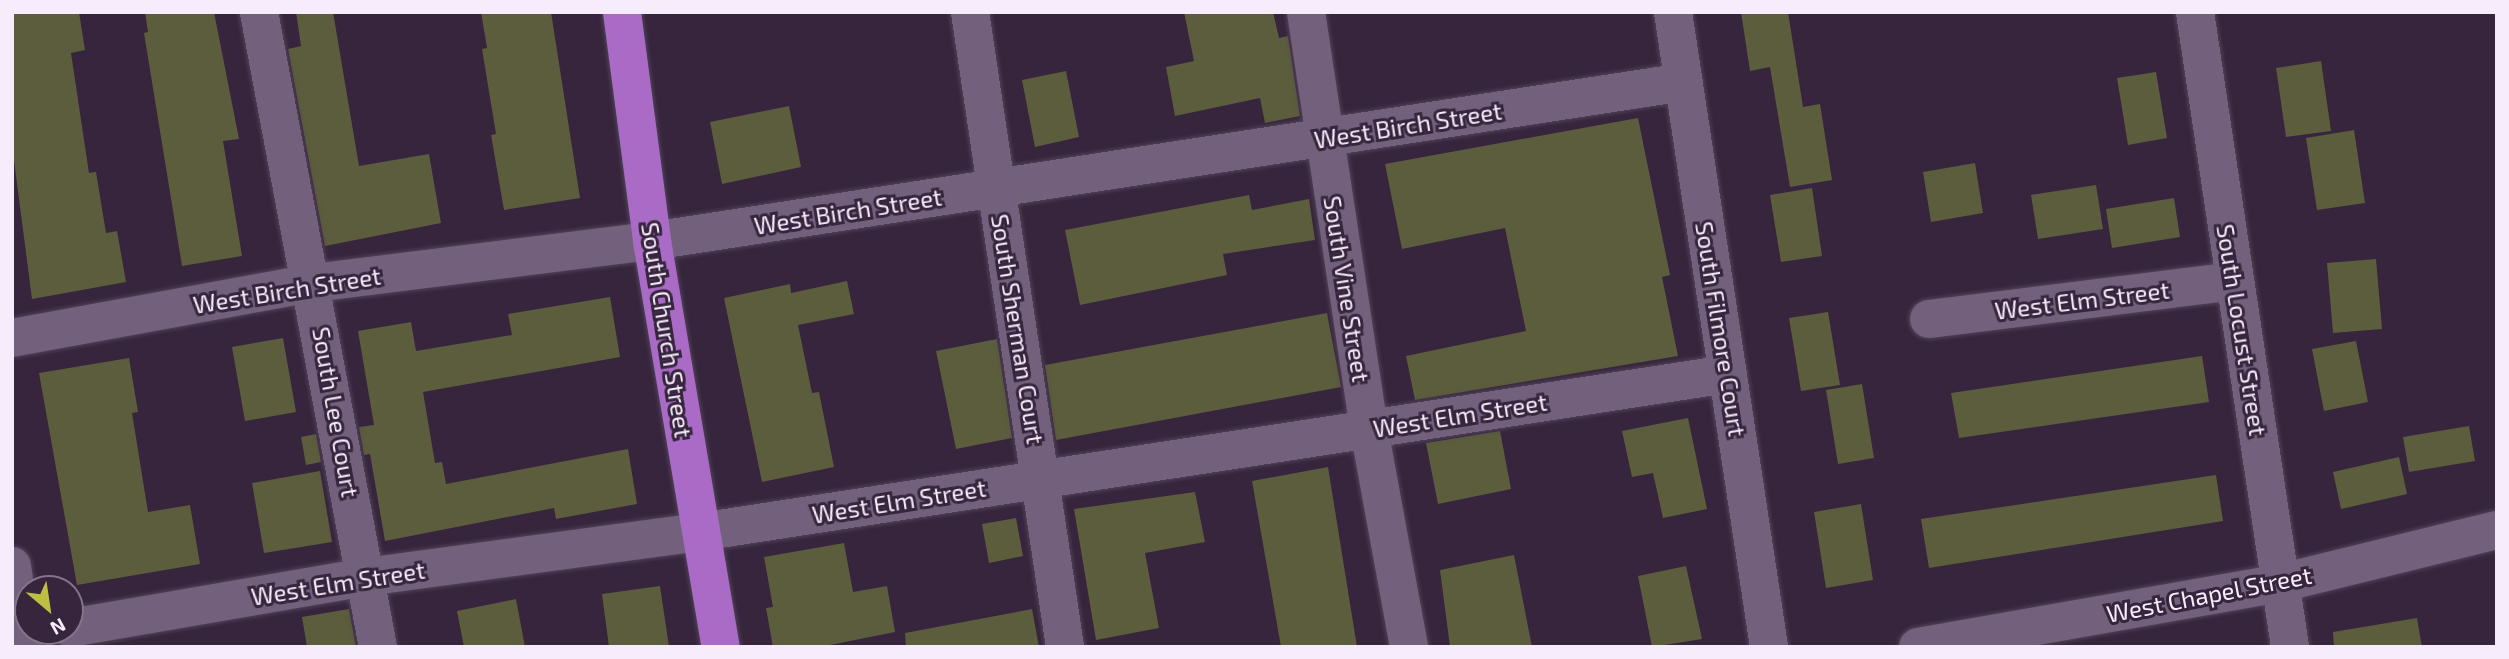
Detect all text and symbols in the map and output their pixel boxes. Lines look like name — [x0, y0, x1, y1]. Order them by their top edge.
street label: West Birch Street — [1312, 96, 1504, 154]
street label: West Birch Street — [752, 182, 944, 240]
street label: South Vine Street — [1318, 194, 1376, 384]
street label: South Sherman Court — [986, 212, 1050, 446]
street label: South Filmore Court — [1690, 219, 1752, 439]
street label: South Church Street — [636, 220, 698, 440]
street label: South Locust Street — [2211, 222, 2273, 438]
street label: West Birch Street — [191, 261, 383, 319]
street label: West Elm Street — [1993, 275, 2171, 325]
street label: South Lee Court — [307, 325, 365, 499]
street label: West Elm Street — [1371, 387, 1549, 443]
street label: West Elm Street — [810, 473, 988, 529]
street label: West Elm Street — [249, 555, 427, 611]
street label: West Chapel Street — [2104, 560, 2314, 628]
north arrow — [14, 575, 84, 645]
text: N — [47, 614, 70, 640]

